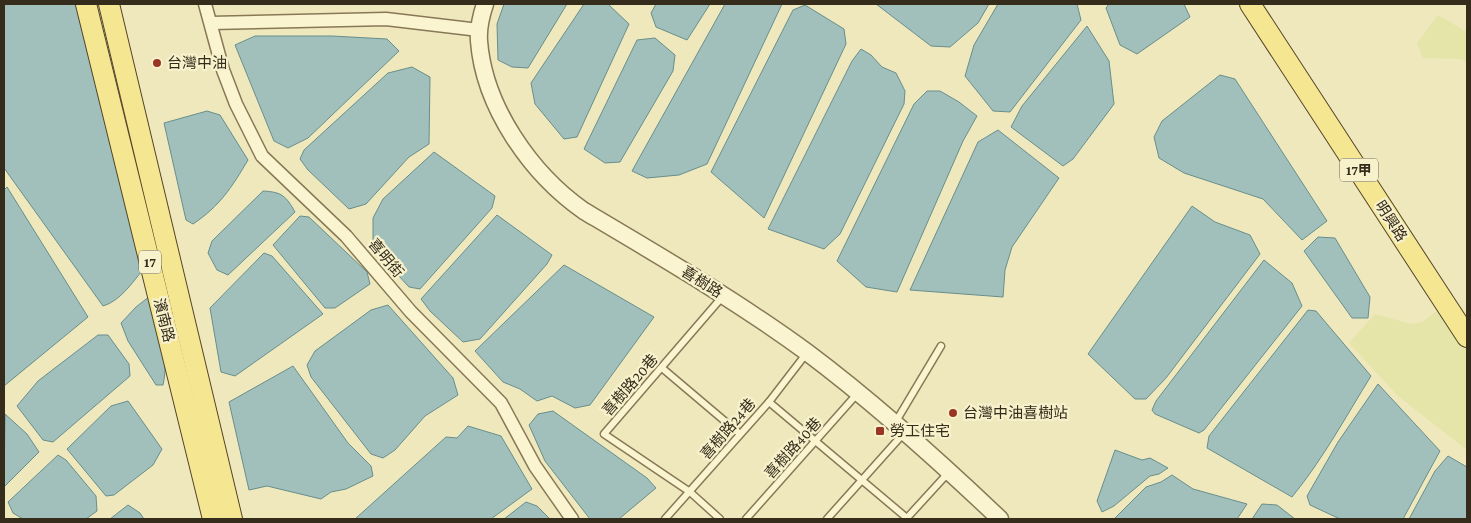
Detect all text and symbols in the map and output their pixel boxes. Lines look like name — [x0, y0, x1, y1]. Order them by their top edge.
place label: 台灣中油 — [167, 55, 227, 71]
marker: 台灣中油 — [151, 57, 163, 69]
road number: 17甲 — [1340, 158, 1378, 182]
street label: 明興路 — [1372, 198, 1410, 244]
street label: 喜明街 — [365, 236, 407, 280]
road number: 17 — [139, 250, 161, 274]
street label: 喜樹路 — [679, 262, 726, 301]
street label: 濱南路 — [151, 296, 177, 344]
street label: 喜樹路20巷 — [598, 351, 661, 419]
street label: 喜樹路24巷 — [697, 395, 759, 462]
place label: 台灣中油喜樹站 — [963, 404, 1068, 421]
marker: 台灣中油喜樹站 — [947, 407, 959, 419]
street label: 喜樹路40巷 — [761, 414, 824, 482]
place label: 勞工住宅 — [890, 423, 950, 439]
marker: 勞工住宅 — [874, 425, 886, 437]

